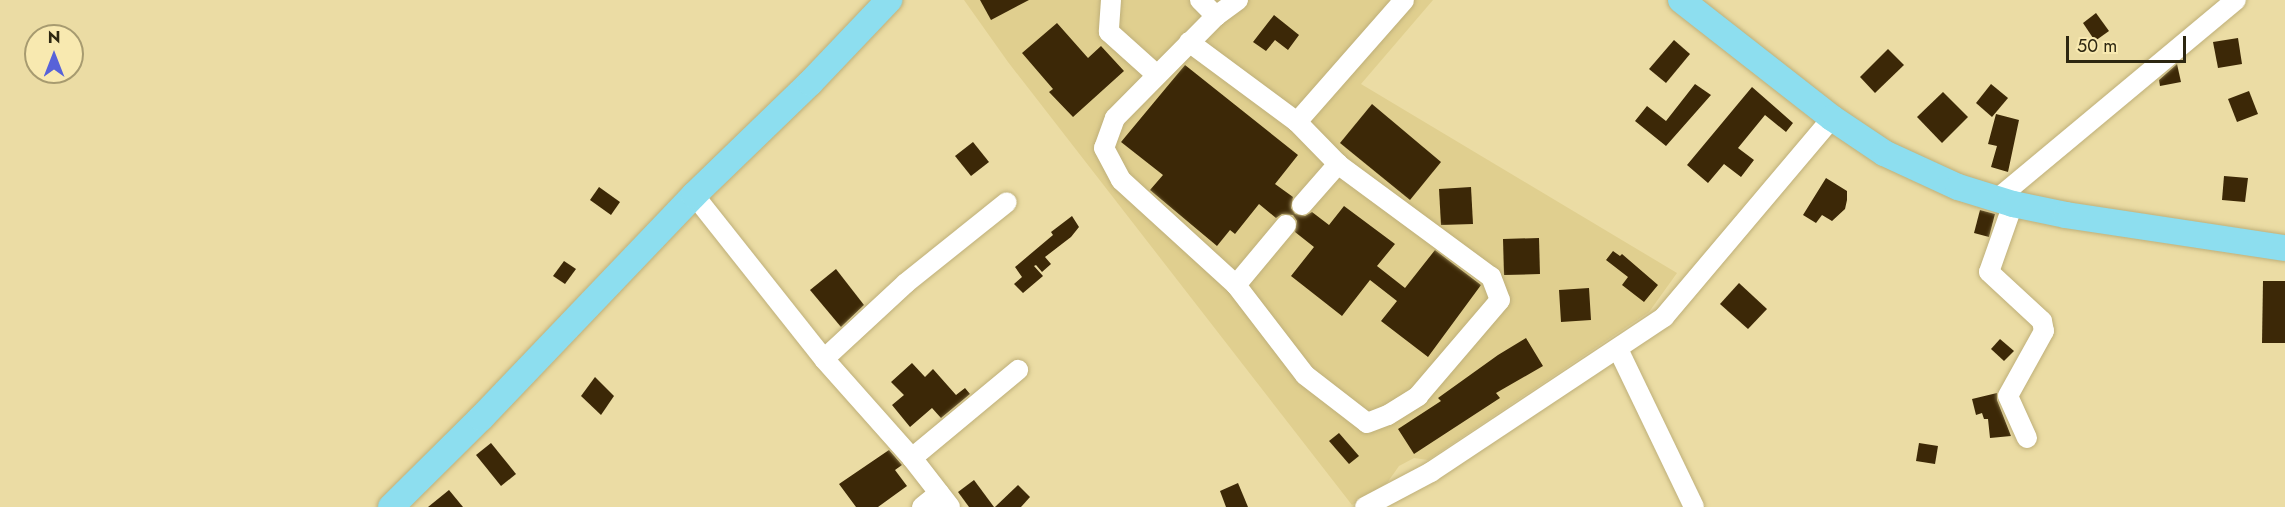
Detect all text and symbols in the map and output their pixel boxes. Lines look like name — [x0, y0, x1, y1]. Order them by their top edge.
north arrow — [24, 24, 84, 84]
scale bar — [2069, 24, 2189, 62]
text: N — [48, 26, 60, 49]
text: 50 m — [2077, 33, 2117, 59]

